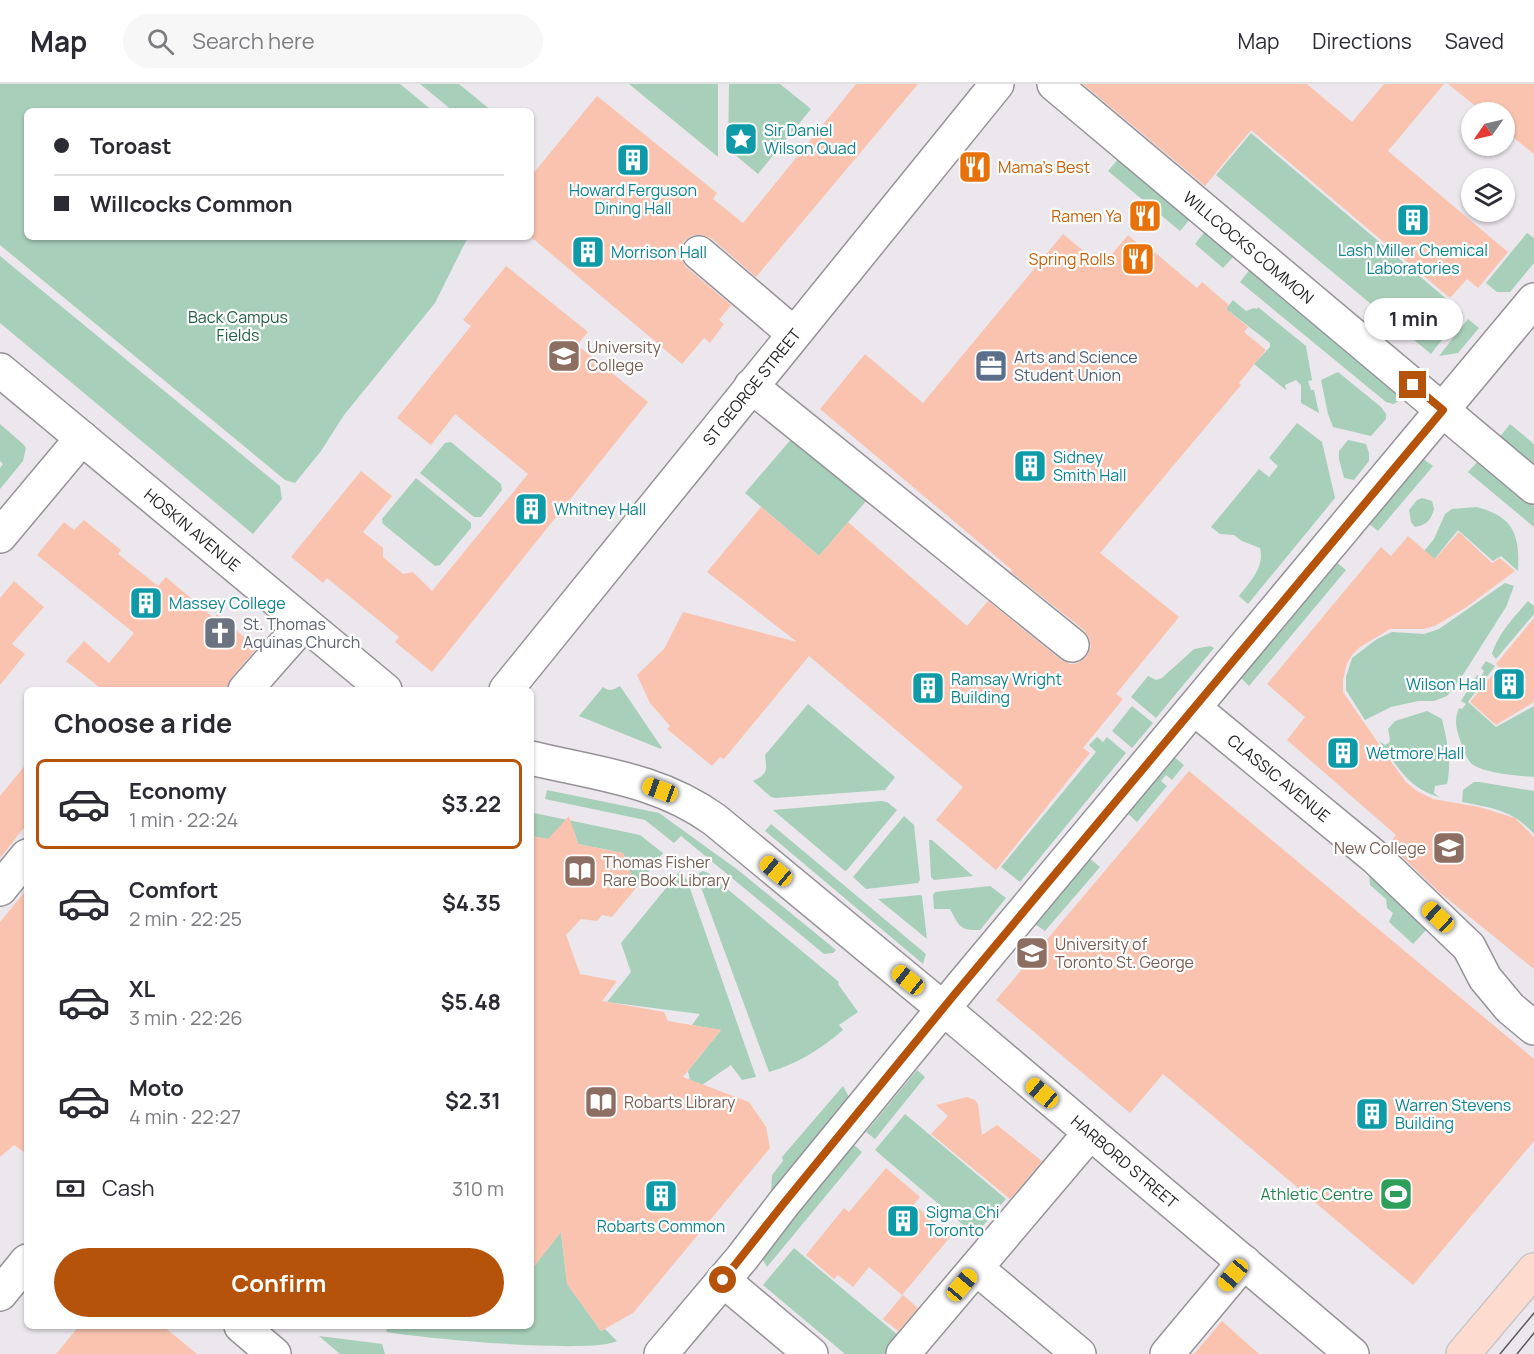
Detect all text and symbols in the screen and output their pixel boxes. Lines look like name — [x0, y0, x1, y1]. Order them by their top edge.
search box — [123, 14, 543, 68]
text: Map — [30, 22, 87, 60]
icon: search — [144, 25, 177, 58]
text: Search here — [192, 26, 315, 56]
text: Map — [1238, 27, 1279, 55]
text: Directions — [1312, 27, 1412, 55]
text: Saved — [1445, 27, 1504, 55]
north arrow — [1461, 102, 1515, 156]
map controls — [1461, 102, 1515, 222]
place label: Sir Daniel Wilson Quad — [764, 119, 856, 159]
place icon: Sir Daniel Wilson Quad — [723, 121, 759, 157]
text: Toroast — [90, 131, 171, 161]
building icon: Howard Ferguson Dining Hall — [615, 142, 651, 178]
restaurant icon: Mama's Best — [957, 149, 993, 185]
place label: Mama's Best — [998, 156, 1090, 178]
button: layers — [1461, 168, 1515, 222]
place label: Howard Ferguson Dining Hall — [569, 179, 697, 219]
street label: WILLCOCKS COMMON — [1179, 186, 1318, 309]
text: Willcocks Common — [90, 189, 293, 219]
restaurant icon: Ramen Ya — [1127, 198, 1163, 234]
building icon: Lash Miller Chemical Laboratories — [1395, 202, 1431, 238]
place label: Ramen Ya — [1051, 205, 1122, 227]
building icon: Morrison Hall — [570, 234, 606, 270]
place label: Lash Miller Chemical Laboratories — [1338, 239, 1488, 279]
place label: Morrison Hall — [611, 241, 707, 263]
restaurant icon: Spring Rolls — [1120, 241, 1156, 277]
place label: Spring Rolls — [1029, 248, 1115, 270]
callout: 1 min — [1364, 298, 1462, 340]
text: 1 min — [1389, 305, 1438, 332]
park label: Back Campus Fields — [188, 306, 288, 346]
street label: ST GEORGE STREET — [697, 323, 806, 450]
place label: University College — [587, 336, 661, 376]
school or university icon: University College — [546, 338, 582, 374]
place label: Arts and Science Student Union — [1014, 346, 1138, 386]
office icon: Arts and Science Student Union — [973, 348, 1009, 384]
route end — [1399, 371, 1426, 398]
place label: Sidney Smith Hall — [1053, 446, 1127, 486]
building icon: Sidney Smith Hall — [1012, 448, 1048, 484]
street label: HOSKIN AVENUE — [139, 483, 245, 576]
building icon: Whitney Hall — [513, 491, 549, 527]
place label: Whitney Hall — [554, 498, 646, 520]
building icon: Massey College — [128, 585, 164, 621]
place label: Massey College — [169, 592, 286, 614]
place label: St. Thomas Aquinas Church — [243, 613, 360, 653]
church icon: St. Thomas Aquinas Church — [202, 615, 238, 651]
building icon: Wilson Hall — [1491, 666, 1527, 702]
place label: Ramsay Wright Building — [951, 668, 1062, 708]
building icon: Ramsay Wright Building — [910, 670, 946, 706]
place label: Wilson Hall — [1406, 673, 1486, 695]
text: Choose a ride — [54, 704, 232, 741]
street label: CLASSIC AVENUE — [1223, 729, 1335, 827]
building icon: Wetmore Hall — [1325, 735, 1361, 771]
place label: Wetmore Hall — [1366, 742, 1464, 764]
car — [640, 775, 680, 805]
text: Economy — [129, 776, 227, 806]
icon: car — [57, 777, 111, 831]
text: $3.22 — [442, 789, 501, 819]
text: 1 min · 22:24 — [129, 806, 238, 833]
school or university icon: New College — [1431, 830, 1467, 866]
place label: New College — [1334, 837, 1426, 859]
place label: Thomas Fisher Rare Book Library — [603, 851, 730, 891]
library icon: Thomas Fisher Rare Book Library — [562, 853, 598, 889]
car — [756, 853, 796, 889]
text: Comfort — [129, 875, 218, 905]
icon: car — [57, 876, 111, 930]
text: $4.35 — [442, 888, 501, 918]
car — [1419, 898, 1457, 936]
text: 2 min · 22:25 — [129, 905, 242, 932]
place label: University of Toronto St. George — [1055, 933, 1194, 973]
school or university icon: University of Toronto St. George — [1014, 935, 1050, 971]
car — [888, 962, 928, 998]
text: XL — [129, 974, 155, 1004]
icon: car — [57, 975, 111, 1029]
text: $5.48 — [441, 987, 501, 1017]
text: 3 min · 22:26 — [129, 1004, 243, 1031]
text: Moto — [129, 1073, 184, 1103]
icon: car — [57, 1074, 111, 1128]
car — [1022, 1075, 1062, 1111]
library icon: Robarts Library — [583, 1084, 619, 1120]
text: $2.31 — [445, 1086, 501, 1116]
place label: Robarts Library — [624, 1091, 736, 1113]
place label: Warren Stevens Building — [1395, 1094, 1511, 1134]
building icon: Warren Stevens Building — [1354, 1096, 1390, 1132]
text: 4 min · 22:27 — [129, 1103, 241, 1130]
street label: HARBORD STREET — [1066, 1110, 1183, 1214]
icon: cash — [54, 1172, 87, 1205]
text: Cash — [102, 1173, 155, 1203]
text: 310 m — [452, 1175, 504, 1202]
sports icon: Athletic Centre — [1378, 1176, 1414, 1212]
building icon: Robarts Common — [643, 1178, 679, 1214]
place label: Athletic Centre — [1261, 1183, 1373, 1205]
place label: Sigma Chi Toronto — [926, 1201, 999, 1241]
building icon: Sigma Chi Toronto — [885, 1203, 921, 1239]
place label: Robarts Common — [597, 1215, 725, 1237]
button: Confirm — [54, 1248, 504, 1317]
car — [1215, 1255, 1251, 1295]
car — [944, 1265, 980, 1305]
route start — [709, 1266, 736, 1293]

